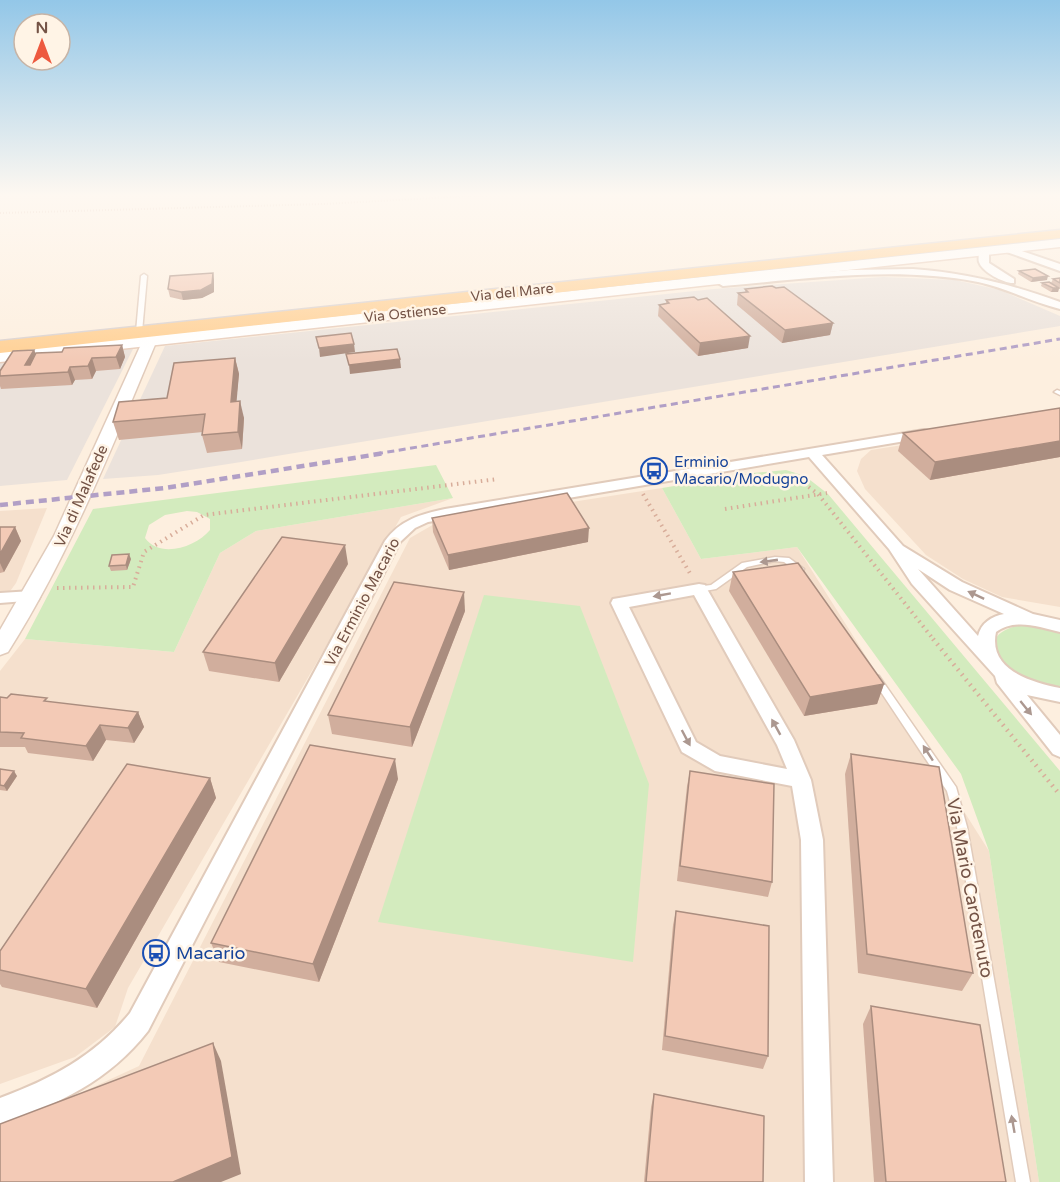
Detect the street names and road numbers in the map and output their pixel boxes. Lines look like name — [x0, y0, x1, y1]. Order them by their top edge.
street label: Via del Mare — [470, 280, 554, 305]
street label: Via Ostiense — [363, 301, 447, 326]
street label: Via di Malafede — [50, 442, 112, 550]
street label: Via Erminio Macario — [321, 535, 403, 669]
street label: Via Mario Carotenuto — [942, 796, 998, 980]

